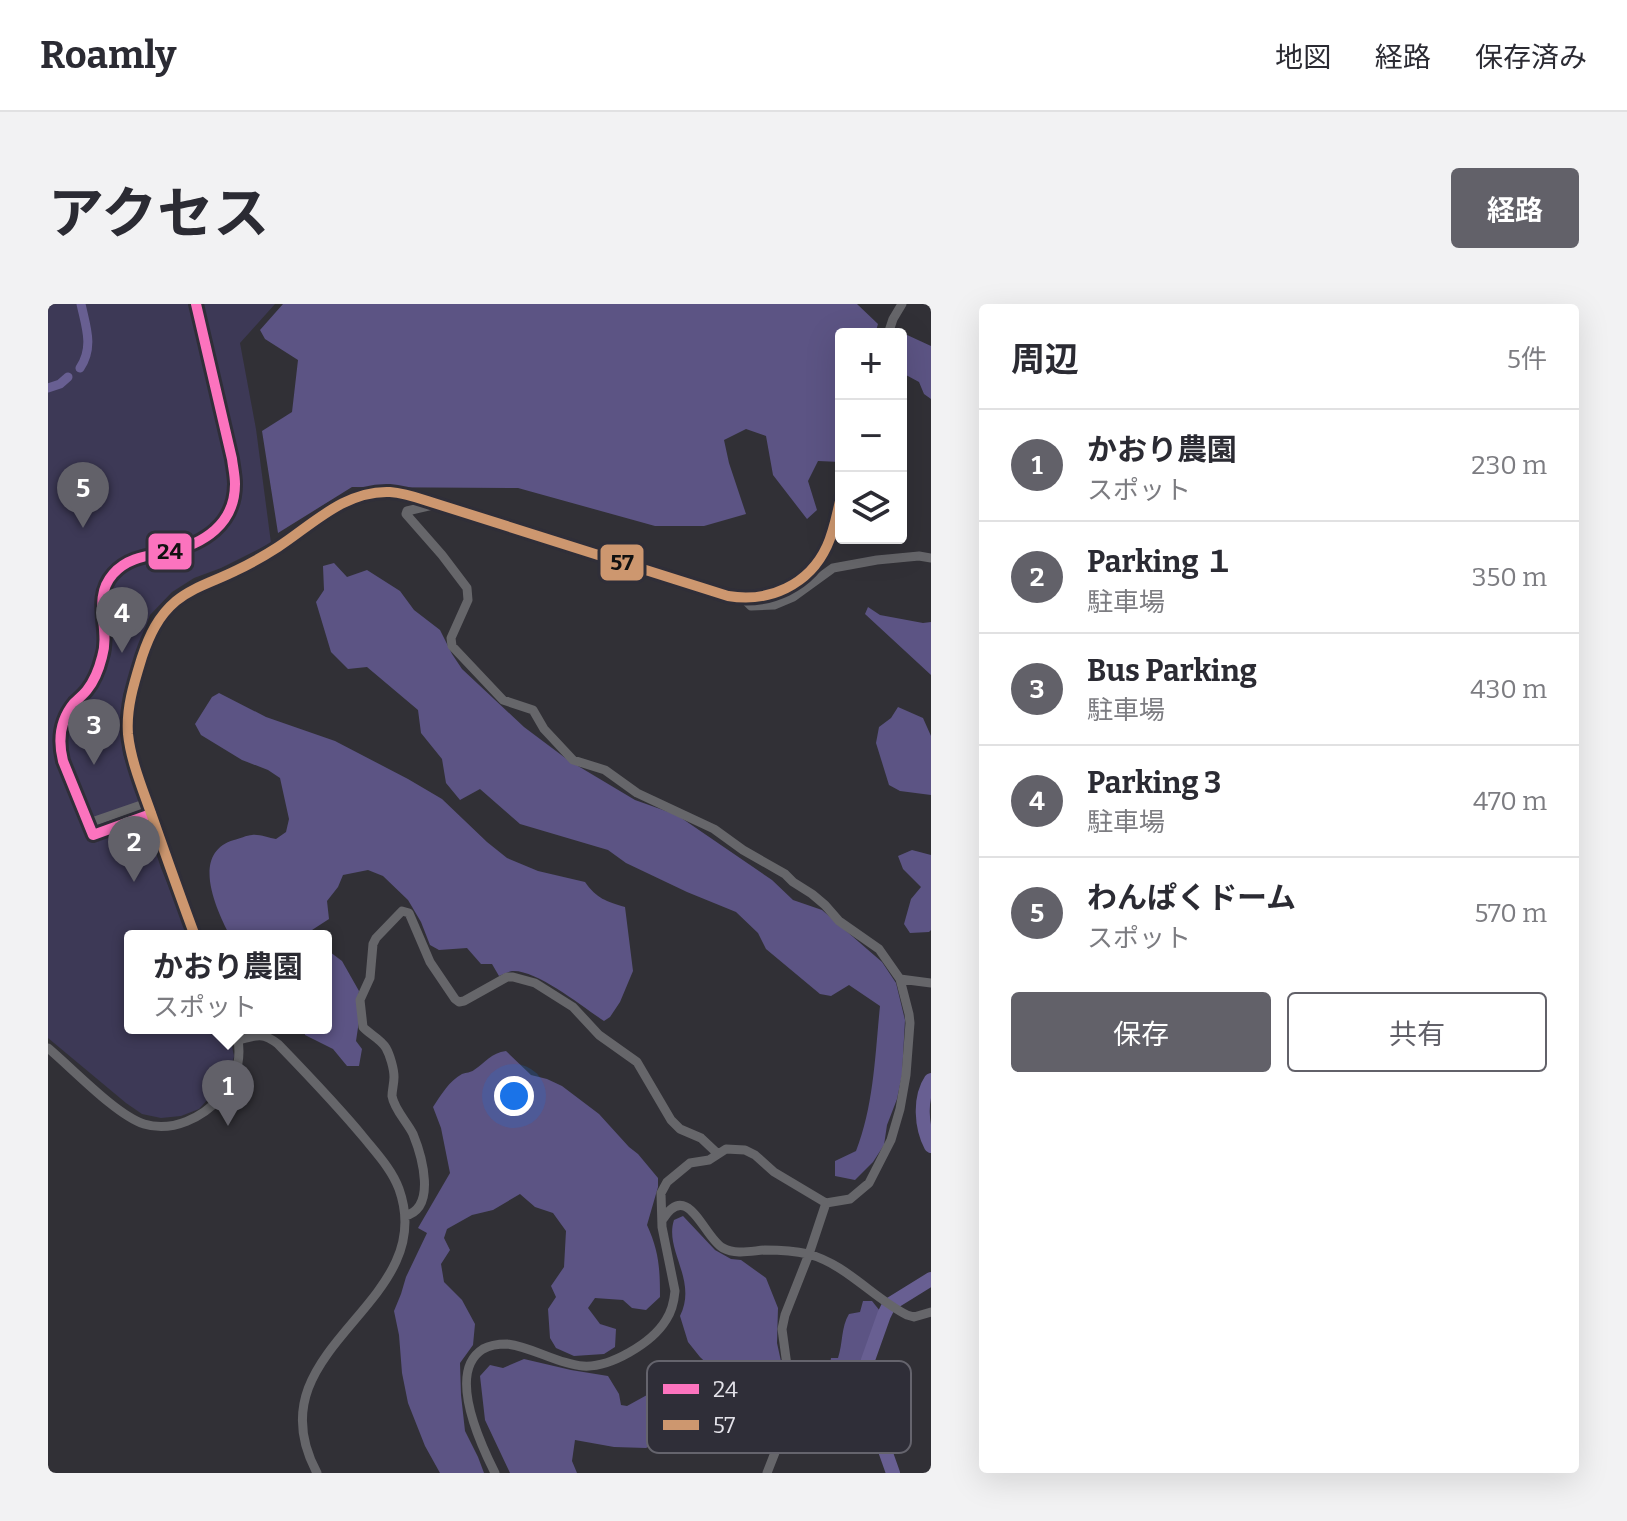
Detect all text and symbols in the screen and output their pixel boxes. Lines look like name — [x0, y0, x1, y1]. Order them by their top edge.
text: Roamly — [40, 32, 176, 78]
text: 地図 — [1275, 41, 1331, 74]
text: 経路 — [1375, 41, 1431, 74]
text: 保存済み — [1475, 41, 1587, 74]
button: 経路 — [1451, 168, 1579, 248]
text: アクセス — [48, 181, 269, 248]
map controls — [835, 328, 907, 544]
button: + — [835, 328, 907, 400]
text: 周辺 — [1011, 339, 1079, 380]
text: 5件 — [1507, 344, 1547, 375]
button: − — [835, 400, 907, 472]
text: かおり農園 — [1087, 432, 1237, 468]
text: 1 — [1031, 450, 1043, 481]
text: 230 m — [1471, 450, 1547, 481]
pin: 5 — [57, 462, 109, 528]
button: layers — [835, 472, 907, 544]
text: スポット — [1087, 475, 1191, 506]
line badge: 24 — [147, 532, 193, 571]
text: 24 — [157, 538, 183, 565]
line badge: 57 — [599, 543, 645, 582]
text: Parking １ — [1087, 544, 1234, 580]
text: 57 — [610, 549, 634, 576]
text: 2 — [1030, 562, 1044, 593]
text: 350 m — [1472, 562, 1547, 593]
pin: 4 — [96, 587, 148, 653]
text: 駐車場 — [1087, 587, 1165, 618]
text: Bus Parking — [1087, 653, 1257, 689]
text: 3 — [1030, 674, 1044, 705]
text: 430 m — [1470, 674, 1547, 705]
text: 駐車場 — [1087, 695, 1165, 726]
pin: 3 — [68, 699, 120, 765]
text: Parking 3 — [1087, 765, 1221, 801]
text: 4 — [1029, 786, 1045, 817]
text: 470 m — [1473, 786, 1547, 817]
text: 駐車場 — [1087, 807, 1165, 838]
pin: 2 — [108, 816, 160, 882]
text: わんぱくドーム — [1087, 880, 1296, 916]
text: 5 — [1030, 898, 1044, 929]
text: 570 m — [1474, 898, 1547, 929]
text: スポット — [1087, 923, 1191, 954]
popup — [124, 930, 332, 1034]
text: かおり農園 — [153, 949, 303, 985]
text: スポット — [153, 992, 257, 1023]
button: 保存 — [1011, 992, 1271, 1072]
button: 共有 — [1287, 992, 1547, 1072]
pin: 1 — [202, 1060, 254, 1126]
your location — [494, 1076, 534, 1116]
legend — [647, 1361, 911, 1453]
text: 24 — [713, 1376, 738, 1403]
text: 57 — [713, 1412, 735, 1439]

